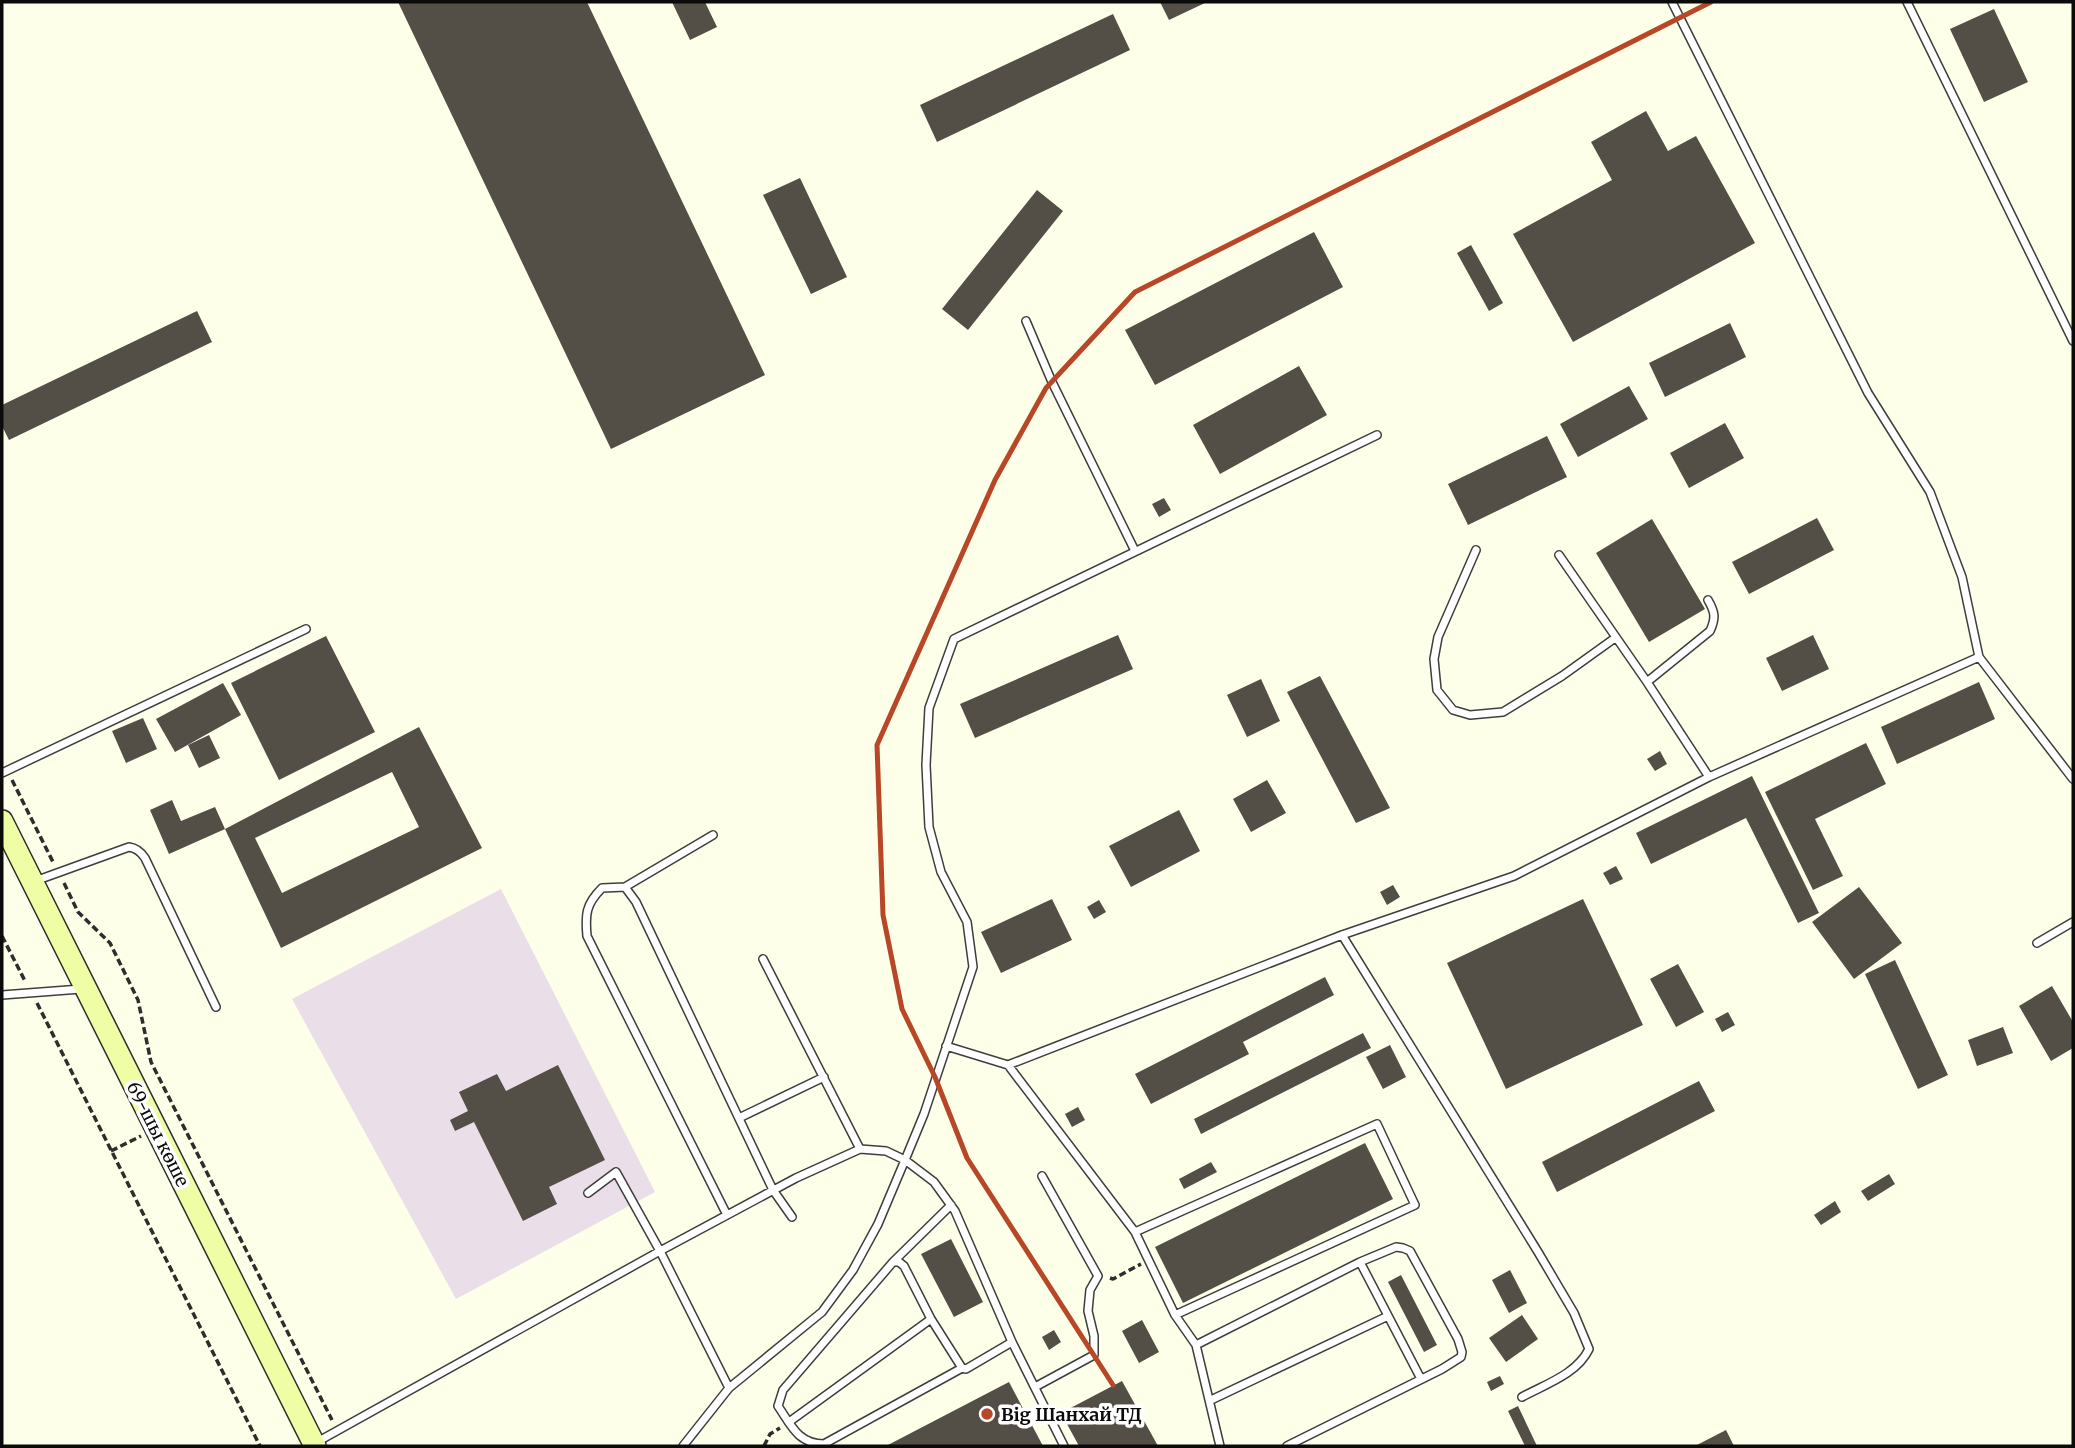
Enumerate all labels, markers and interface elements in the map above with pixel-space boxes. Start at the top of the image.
street label: 69-шы көше [122,1078,194,1190]
place label: Big Шанхай ТД [1001,1403,1142,1426]
marker: Big Шанхай ТД [979,1406,995,1422]

